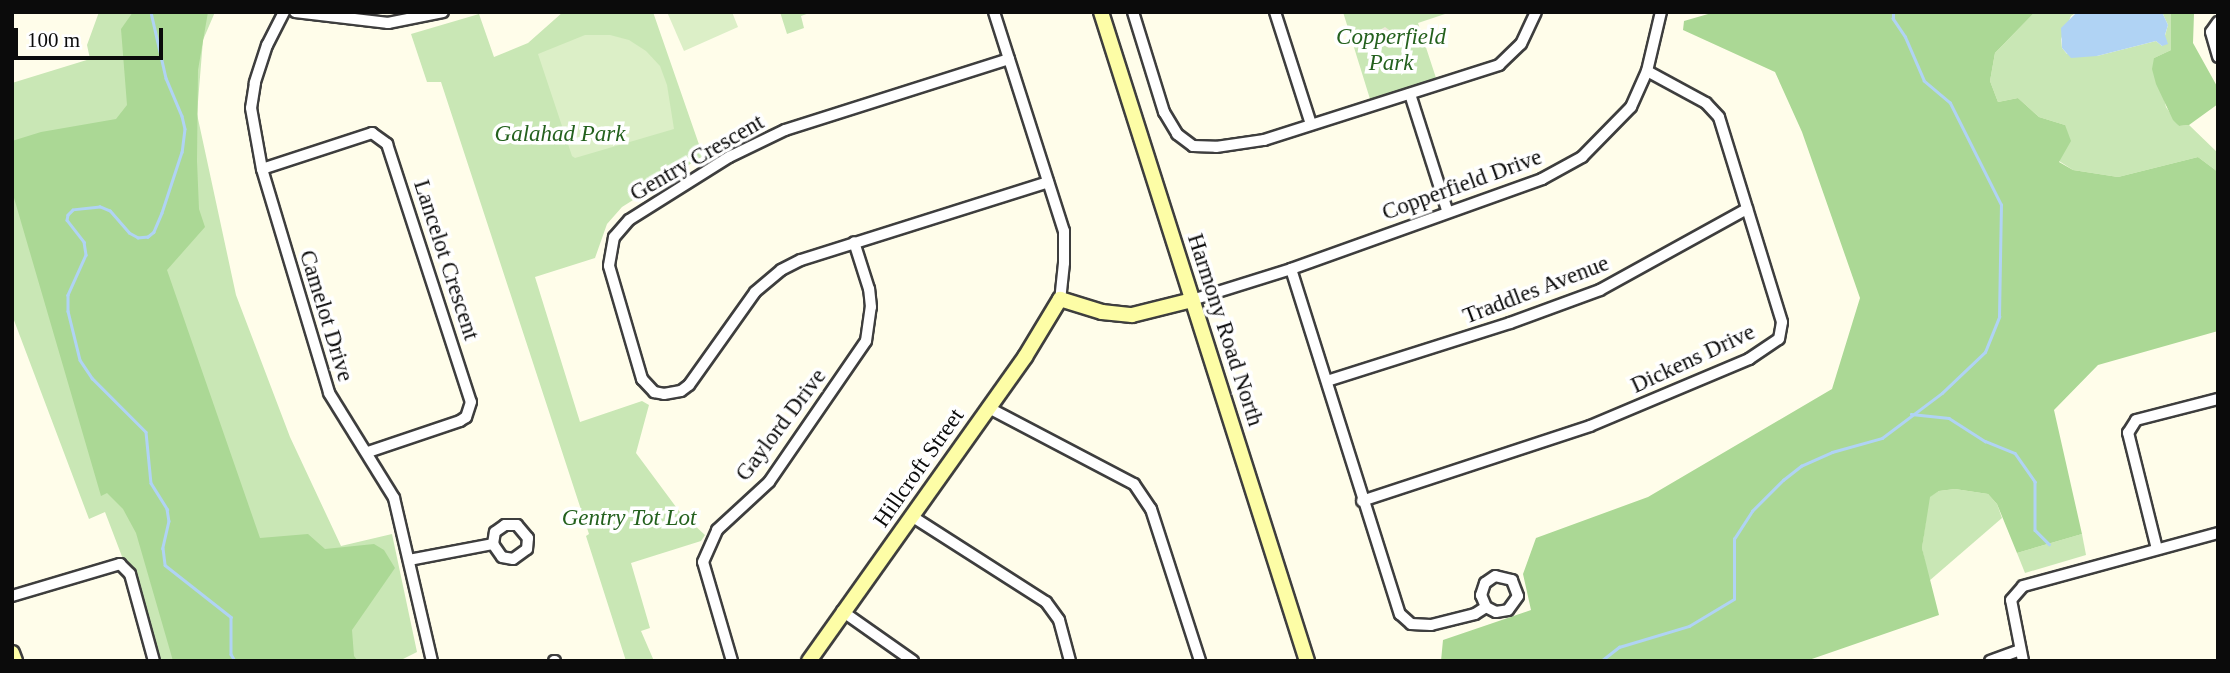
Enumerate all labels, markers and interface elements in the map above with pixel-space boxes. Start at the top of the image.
scale bar [18,14,166,58]
park label: Copperfield Park [1336,23,1446,77]
text: 100 m [27,28,80,52]
street label: Gentry Crescent [625,109,769,207]
park label: Galahad Park [495,120,625,148]
street label: Copperfield Drive [1378,143,1546,227]
street label: Lancelot Crescent [407,176,485,344]
street label: Harmony Road North [1181,230,1269,430]
street label: Camelot Drive [293,247,359,385]
street label: Traddles Avenue [1459,249,1613,331]
street label: Dickens Drive [1627,318,1759,400]
street label: Gaylord Drive [730,363,832,487]
street label: Hillcroft Street [868,403,970,533]
park label: Gentry Tot Lot [562,504,696,532]

